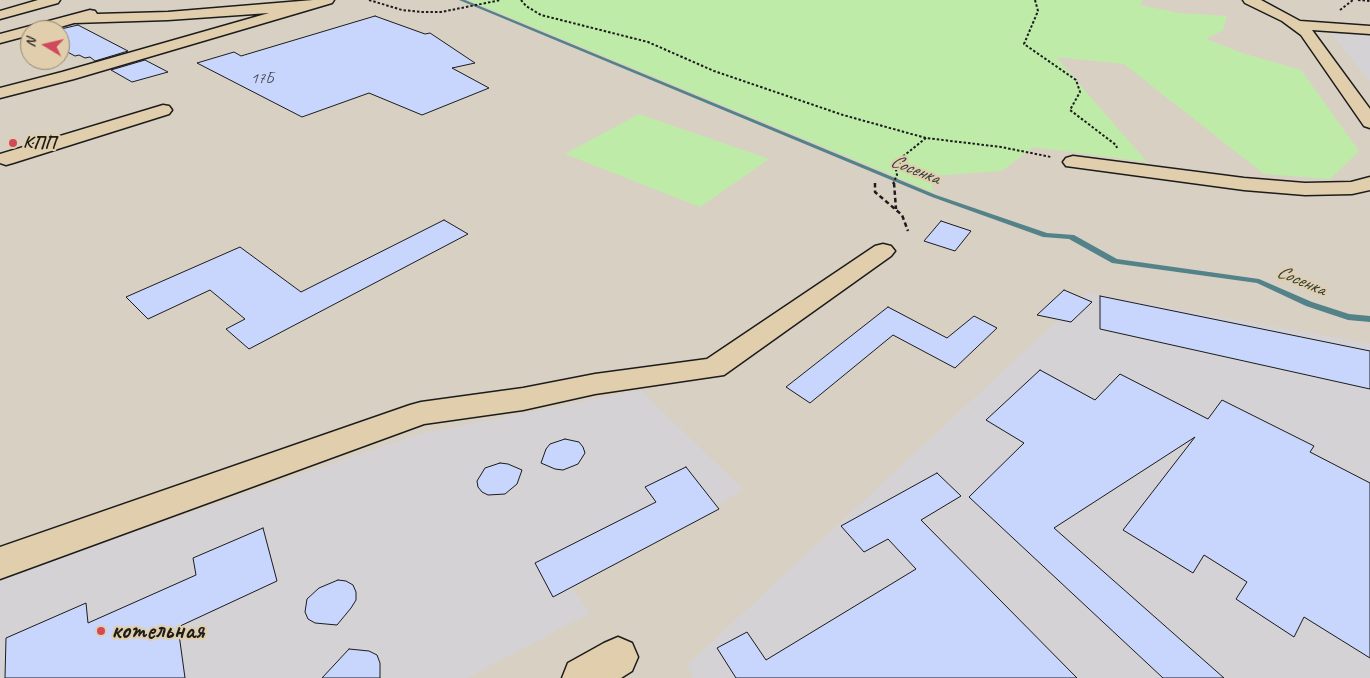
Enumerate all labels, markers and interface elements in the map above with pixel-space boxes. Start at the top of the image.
north arrow [20,20,70,70]
text: N [22,37,40,48]
house number: 17Б [251,69,273,89]
place label: КПП [23,132,56,154]
marker: КПП [7,137,19,149]
water label: Сосенка [887,150,943,190]
water label: Сосенка [1273,261,1329,301]
place label: котельная [111,616,204,646]
marker: котельная [95,625,107,637]

